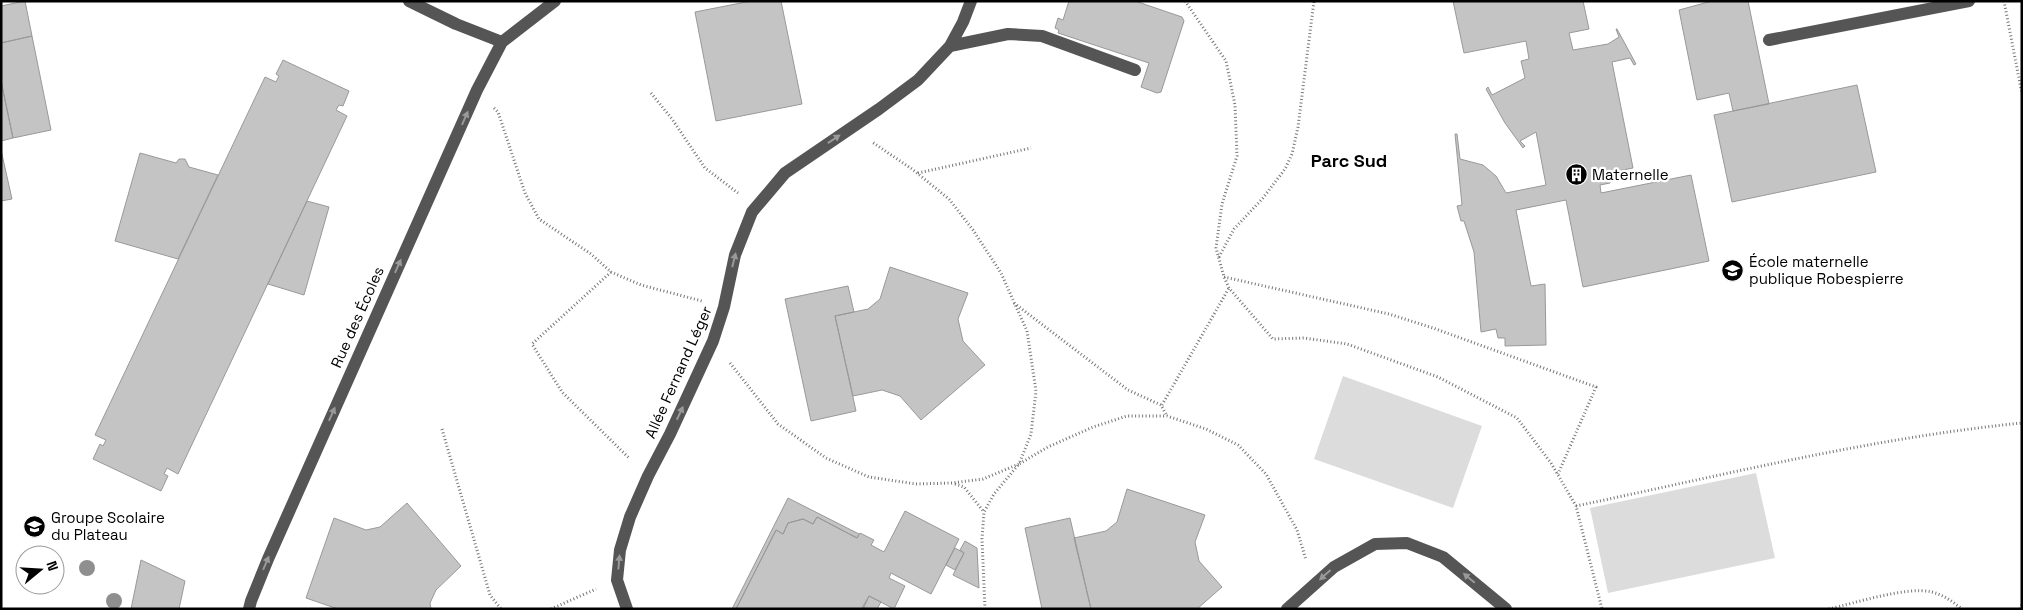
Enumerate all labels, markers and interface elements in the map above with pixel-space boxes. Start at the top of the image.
one-way arrow [461,111,469,125]
one-way arrow [828,134,841,144]
district label: Parc Sud [1311,149,1387,172]
building icon: Maternelle [1564,162,1588,186]
place label: Maternelle [1592,165,1669,184]
place label: École maternelle publique Robespierre [1749,252,1904,288]
one-way arrow [731,253,739,268]
school or university icon: École maternelle publique Robespierre [1721,258,1745,282]
one-way arrow [394,259,402,273]
street label: Rue des Écoles [326,263,388,371]
street label: Allée Fernand Léger [640,303,716,441]
one-way arrow [676,406,684,420]
one-way arrow [328,407,336,421]
place label: Groupe Scolaire du Plateau [51,508,165,544]
school or university icon: Groupe Scolaire du Plateau [23,514,47,538]
north arrow [15,545,65,595]
one-way arrow [615,554,623,570]
one-way arrow [263,556,271,570]
text: N [42,559,62,573]
one-way arrow [1320,569,1332,581]
one-way arrow [1462,572,1475,583]

